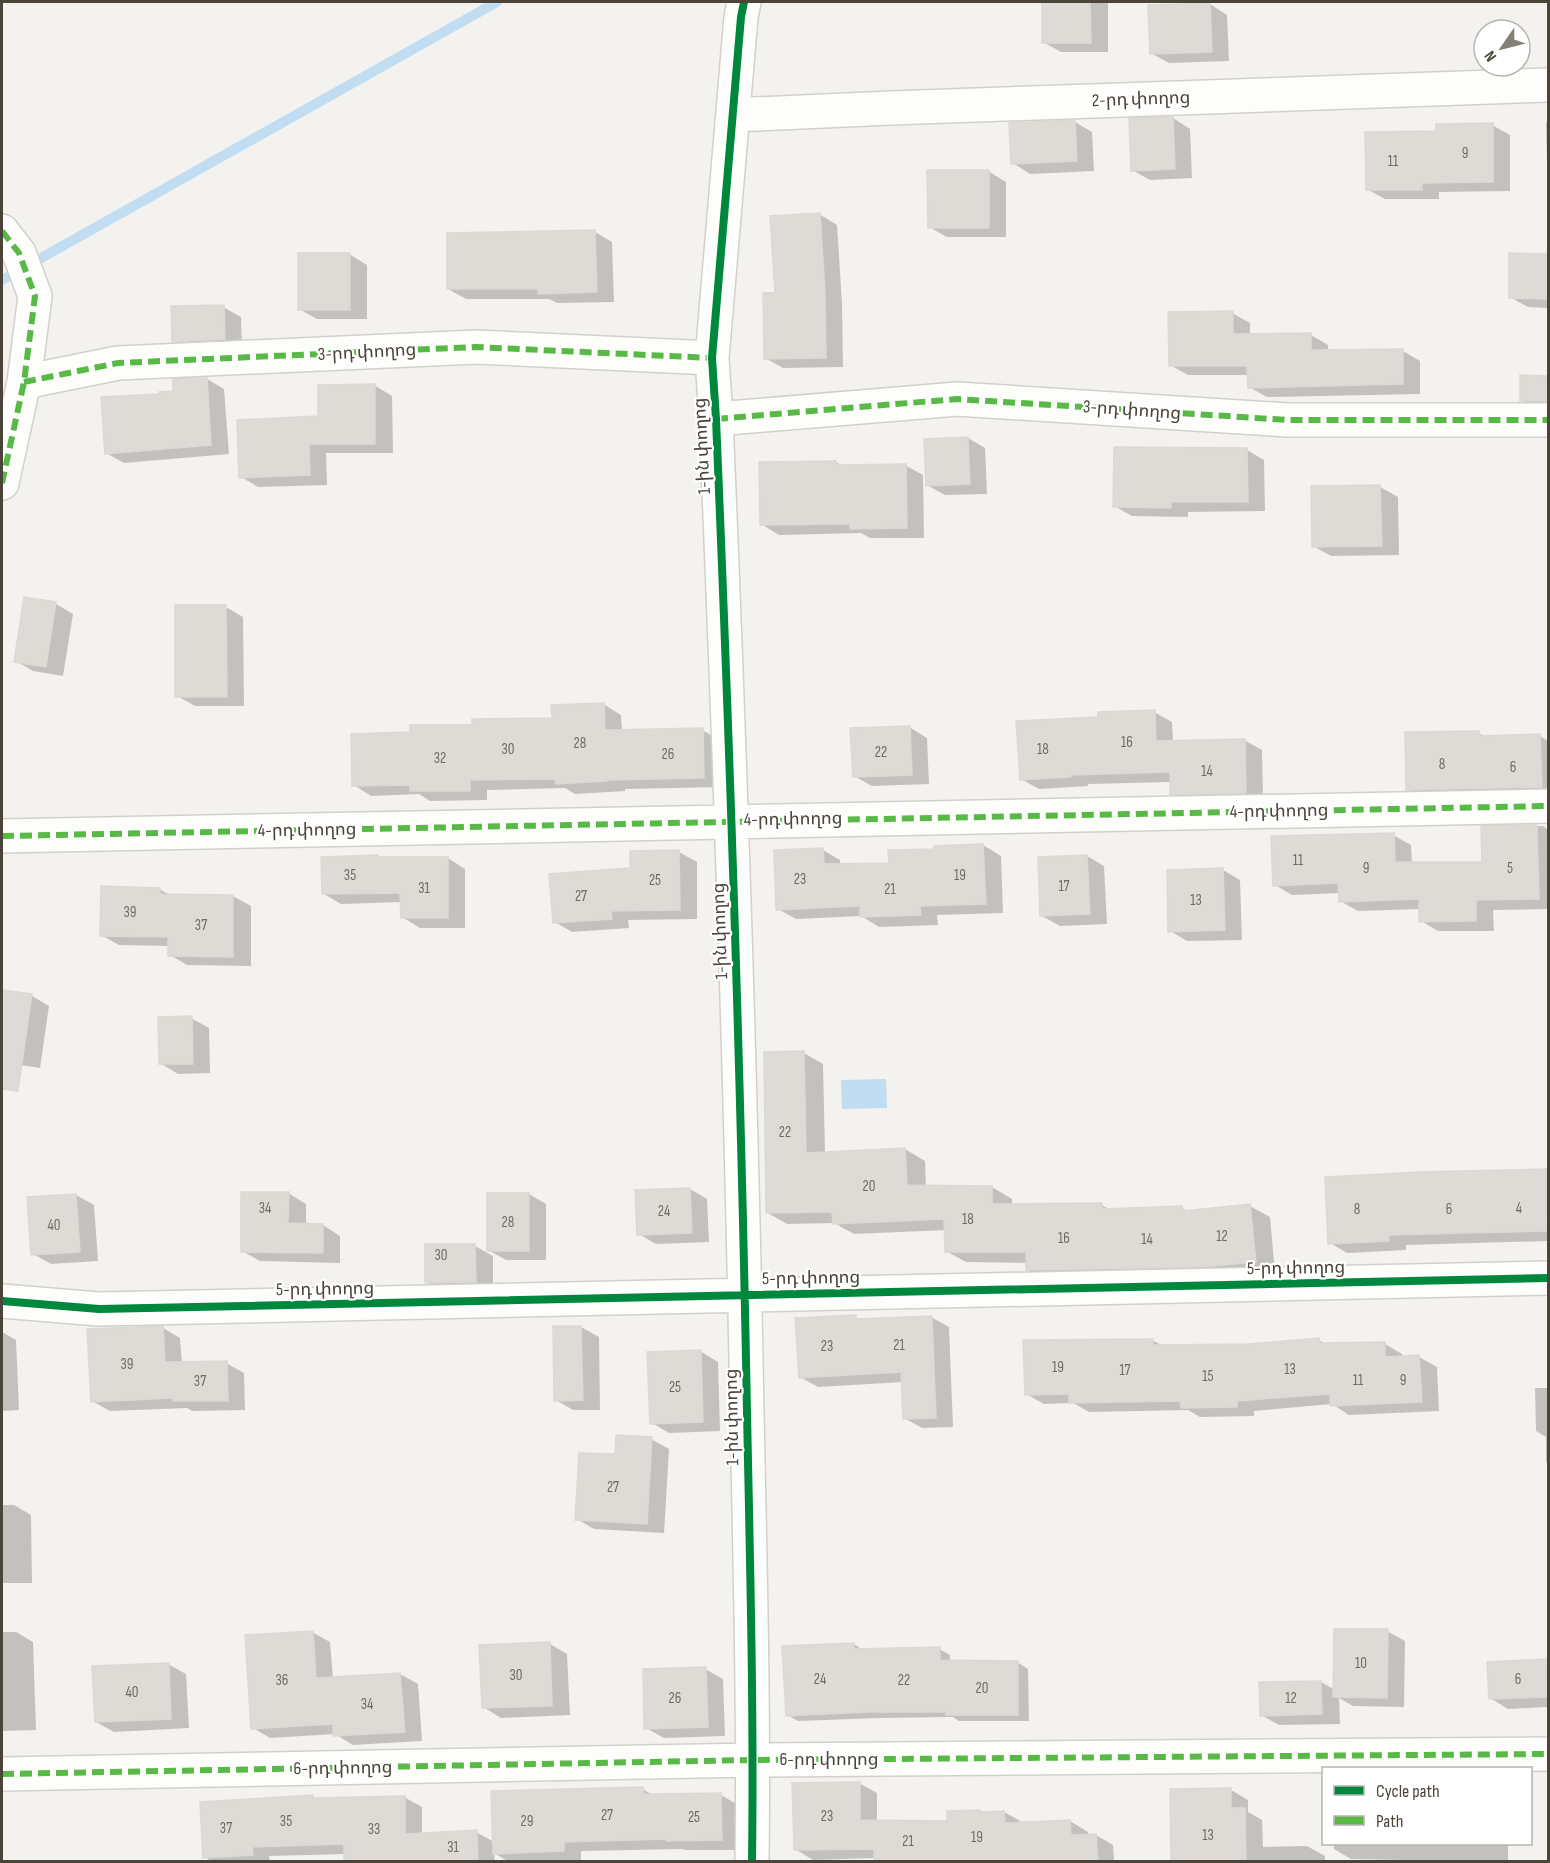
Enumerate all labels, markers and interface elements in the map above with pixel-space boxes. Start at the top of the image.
north arrow [1472,18,1532,78]
text: N [1481,47,1501,65]
street label: 2-րդ փողոց [1091,87,1191,111]
house number: 9 [1462,144,1468,163]
house number: 11 [1388,152,1399,171]
street label: 3-րդ փողոց [317,339,417,365]
street label: 3-րդ փողոց [1082,396,1182,424]
street label: 1-ին փողոց [689,397,715,495]
house number: 16 [1121,733,1133,752]
house number: 28 [574,734,586,753]
house number: 30 [502,740,514,759]
house number: 18 [1037,740,1049,759]
house number: 22 [875,743,887,762]
house number: 26 [662,745,674,764]
house number: 32 [434,749,446,768]
house number: 8 [1439,755,1445,774]
house number: 6 [1510,758,1516,777]
house number: 14 [1201,762,1213,781]
street label: 4-րդ փողոց [1229,800,1329,822]
street label: 4-րդ փողոց [743,808,843,830]
street label: 4-րդ փողոց [257,819,357,841]
house number: 11 [1293,851,1304,870]
house number: 9 [1363,859,1369,878]
house number: 5 [1507,859,1513,878]
house number: 35 [344,866,356,885]
house number: 19 [954,866,966,885]
house number: 23 [794,870,806,889]
house number: 25 [649,871,661,890]
house number: 17 [1058,877,1070,896]
house number: 31 [418,879,431,898]
house number: 21 [884,880,896,899]
street label: 1-ին փողոց [708,882,732,980]
house number: 27 [575,887,587,906]
house number: 13 [1190,891,1202,910]
house number: 39 [124,903,136,922]
house number: 37 [195,916,207,935]
house number: 22 [779,1123,791,1142]
house number: 20 [863,1177,875,1196]
house number: 34 [259,1199,271,1218]
house number: 4 [1516,1199,1522,1218]
house number: 8 [1354,1200,1360,1219]
house number: 6 [1446,1200,1452,1219]
house number: 24 [658,1202,670,1221]
house number: 18 [962,1210,974,1229]
house number: 28 [502,1213,514,1232]
house number: 40 [48,1216,60,1235]
house number: 12 [1216,1227,1228,1246]
house number: 16 [1058,1229,1070,1248]
house number: 14 [1141,1230,1153,1249]
house number: 30 [435,1246,447,1265]
street label: 5-րդ փողոց [1247,1257,1345,1279]
street label: 5-րդ փողոց [762,1267,860,1289]
street label: 5-րդ փողոց [276,1278,374,1300]
house number: 21 [893,1336,905,1355]
house number: 23 [821,1337,833,1356]
house number: 39 [121,1355,133,1374]
house number: 19 [1052,1358,1064,1377]
house number: 13 [1284,1360,1296,1379]
house number: 17 [1119,1361,1131,1380]
house number: 15 [1202,1367,1214,1386]
street label: 1-ին փողոց [721,1368,743,1466]
house number: 11 [1353,1371,1364,1390]
house number: 9 [1400,1371,1406,1390]
house number: 37 [194,1372,206,1391]
house number: 25 [669,1378,681,1397]
house number: 27 [607,1478,619,1497]
house number: 10 [1355,1654,1367,1673]
house number: 30 [510,1666,522,1685]
house number: 24 [814,1670,826,1689]
house number: 6 [1515,1670,1521,1689]
house number: 36 [276,1671,288,1690]
house number: 22 [898,1671,910,1690]
house number: 20 [976,1679,988,1698]
house number: 40 [126,1683,138,1702]
house number: 26 [669,1689,681,1708]
house number: 12 [1285,1689,1297,1708]
house number: 34 [361,1695,373,1714]
street label: 6-րդ փողոց [779,1749,879,1770]
street label: 6-րդ փողոց [293,1757,393,1779]
legend [1322,1767,1532,1845]
text: Cycle path [1376,1781,1440,1802]
house number: 27 [601,1806,613,1825]
house number: 23 [821,1807,833,1826]
house number: 25 [688,1808,700,1827]
text: Path [1376,1811,1404,1832]
house number: 35 [280,1812,292,1831]
house number: 29 [521,1812,533,1831]
house number: 37 [220,1819,232,1838]
house number: 33 [368,1820,380,1839]
house number: 13 [1202,1826,1214,1845]
house number: 19 [971,1828,983,1847]
house number: 21 [902,1832,914,1851]
house number: 31 [447,1838,460,1857]

